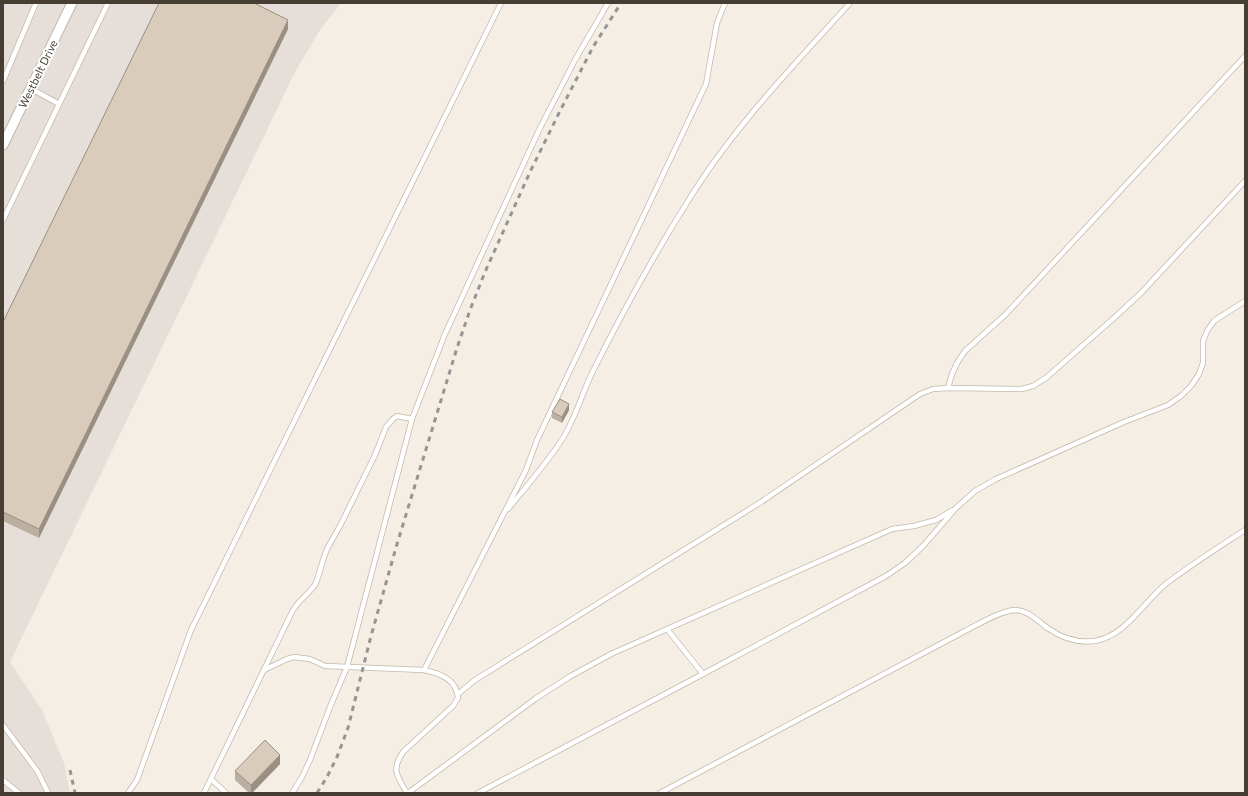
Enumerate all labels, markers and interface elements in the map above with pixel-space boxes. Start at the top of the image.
street label: Westbelt Drive [15,37,60,110]

